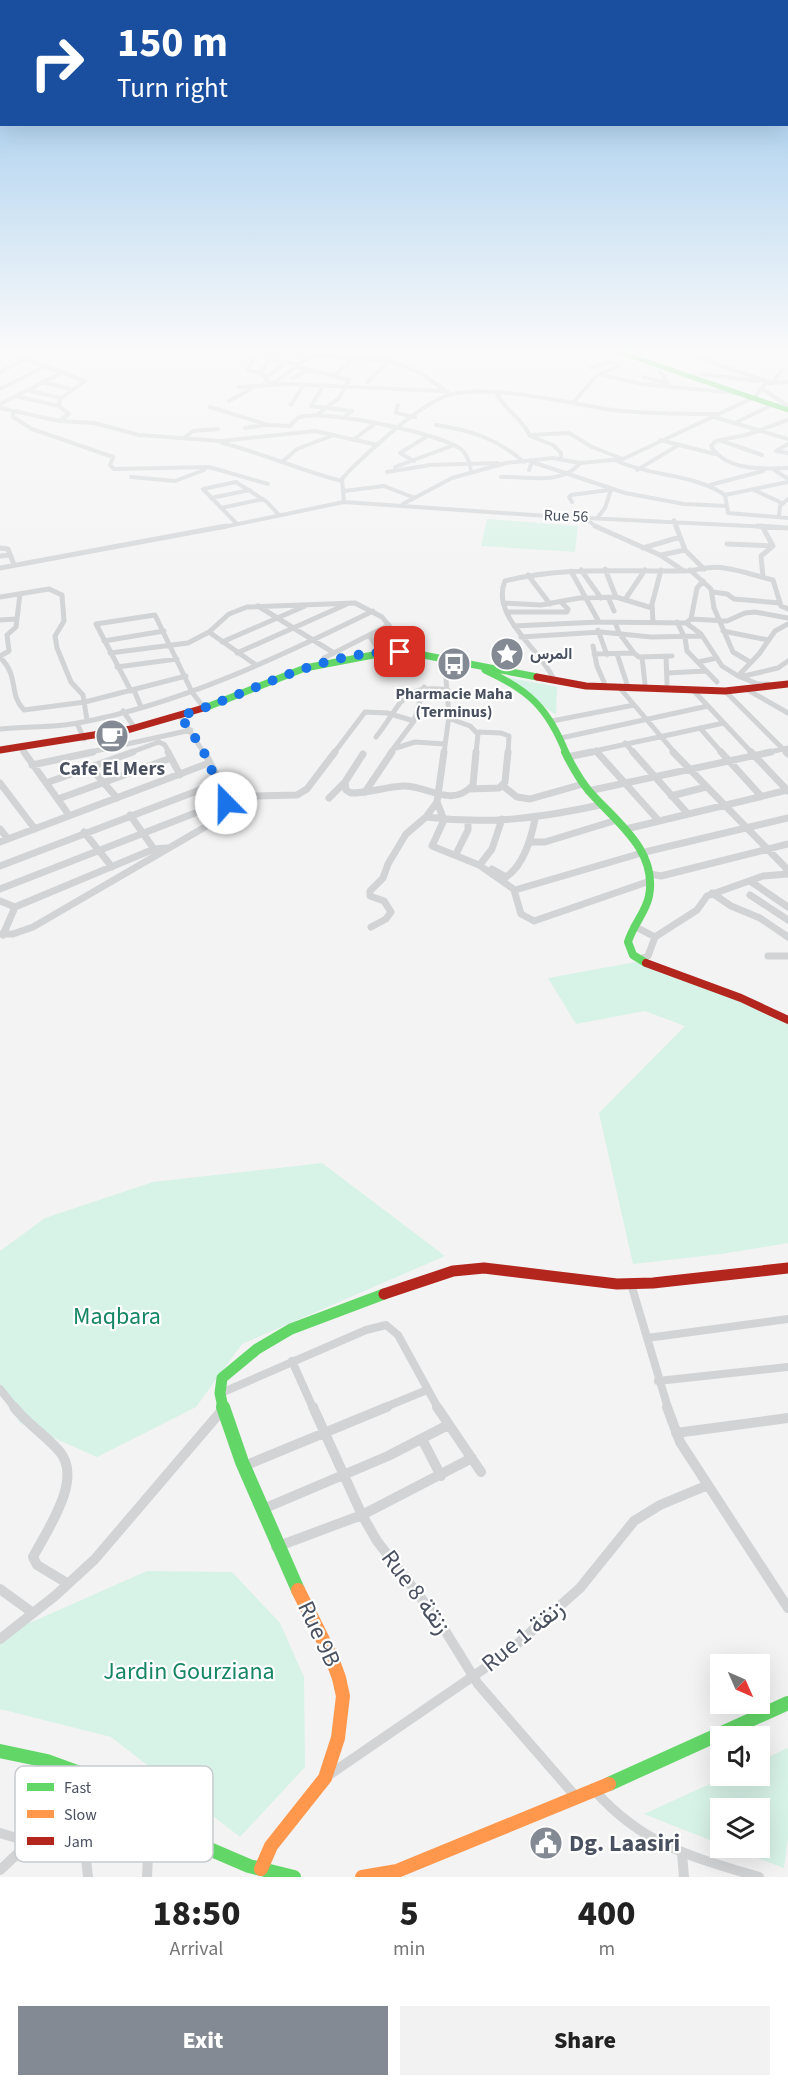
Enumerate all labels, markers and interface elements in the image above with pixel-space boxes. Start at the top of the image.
text: 150 m [117,13,228,73]
icon: right [18,24,96,102]
text: Turn right [117,69,228,108]
street label: Rue 56 [543,504,589,528]
pin [374,626,425,677]
icon: arrive [383,635,416,668]
place icon: المرس [489,636,525,672]
place label: المرس [530,643,572,665]
bus stop icon: Pharmacie Maha (Terminus) [436,646,472,682]
place label: Pharmacie Maha (Terminus) [395,683,513,723]
cafe icon: Cafe El Mers [94,718,130,754]
place label: Cafe El Mers [59,755,165,783]
position arrow [194,771,258,835]
park label: Maqbara [73,1299,161,1334]
street label: Rue 8 زنقة [373,1542,459,1642]
street label: Rue 1 زنقة [474,1592,572,1680]
street label: Rue 9B [288,1595,350,1673]
park label: Jardin Gourziana [103,1654,275,1689]
north arrow [710,1654,770,1714]
map controls [710,1654,770,1858]
button: sound [710,1726,770,1786]
legend [15,1766,213,1862]
text: Fast [64,1777,92,1799]
button: layers [710,1798,770,1858]
text: Slow [64,1804,97,1826]
public building icon: Dg. Laasiri [528,1825,564,1861]
place label: Dg. Laasiri [569,1826,680,1861]
text: Jam [64,1831,93,1853]
text: 18:50 [152,1888,241,1939]
text: 5 [400,1888,419,1939]
text: 400 [578,1888,636,1939]
text: Arrival [170,1935,223,1963]
text: min [393,1935,425,1963]
text: m [598,1935,615,1963]
button: Exit [18,2006,388,2075]
button: Share [400,2006,770,2075]

